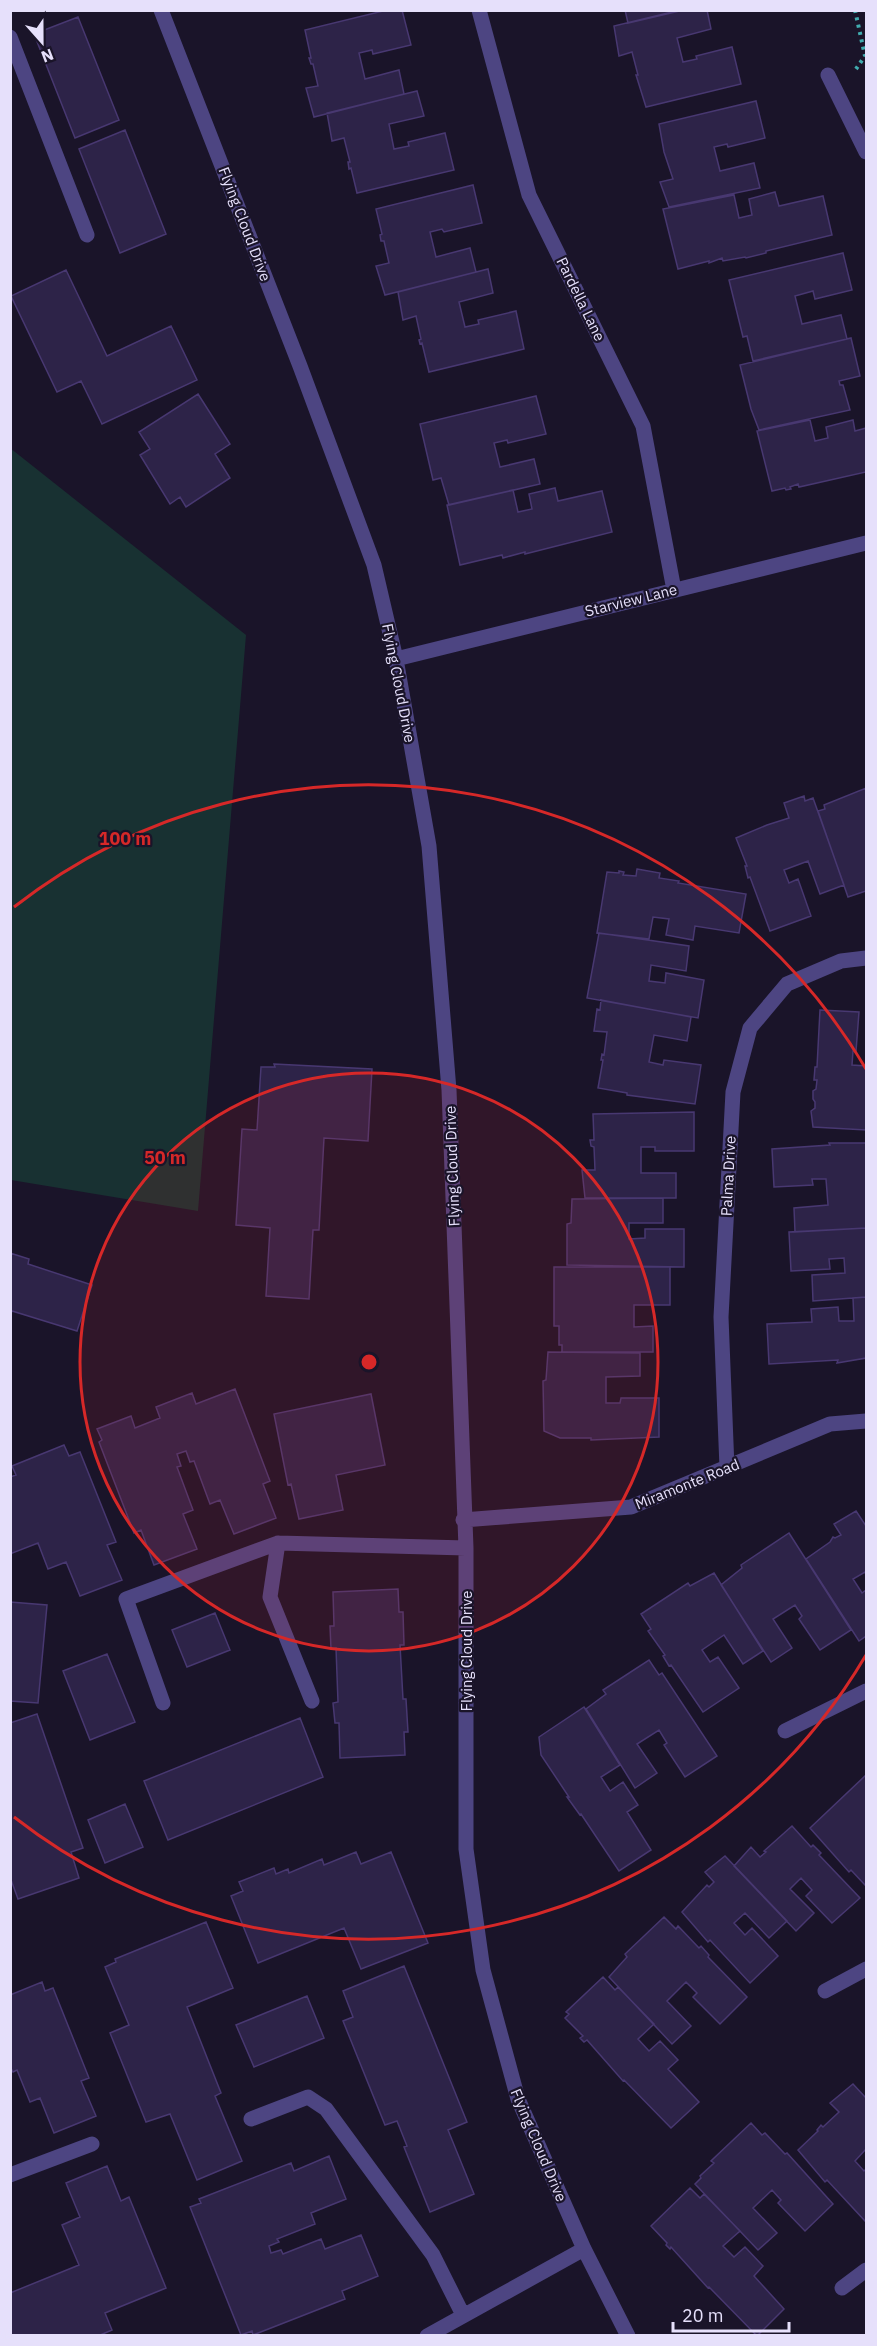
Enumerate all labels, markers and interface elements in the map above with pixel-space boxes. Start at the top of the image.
north arrow [12,12,72,72]
text: N [38,45,56,67]
street label: Flying Cloud Drive [214,164,276,284]
street label: Pardella Lane [552,254,610,344]
street label: Starview Lane [583,579,679,621]
street label: Flying Cloud Drive [378,622,420,744]
text: 100 m [99,827,151,850]
street label: Flying Cloud Drive [440,1105,464,1227]
street label: Palma Drive [716,1135,740,1217]
text: 50 m [144,1146,186,1169]
centre of rings [359,1352,379,1372]
street label: Miramonte Road [632,1454,742,1514]
street label: Flying Cloud Drive [457,1591,476,1711]
street label: Flying Cloud Drive [507,2086,571,2204]
scale bar [673,2295,788,2333]
text: 20 m [682,2304,724,2327]

